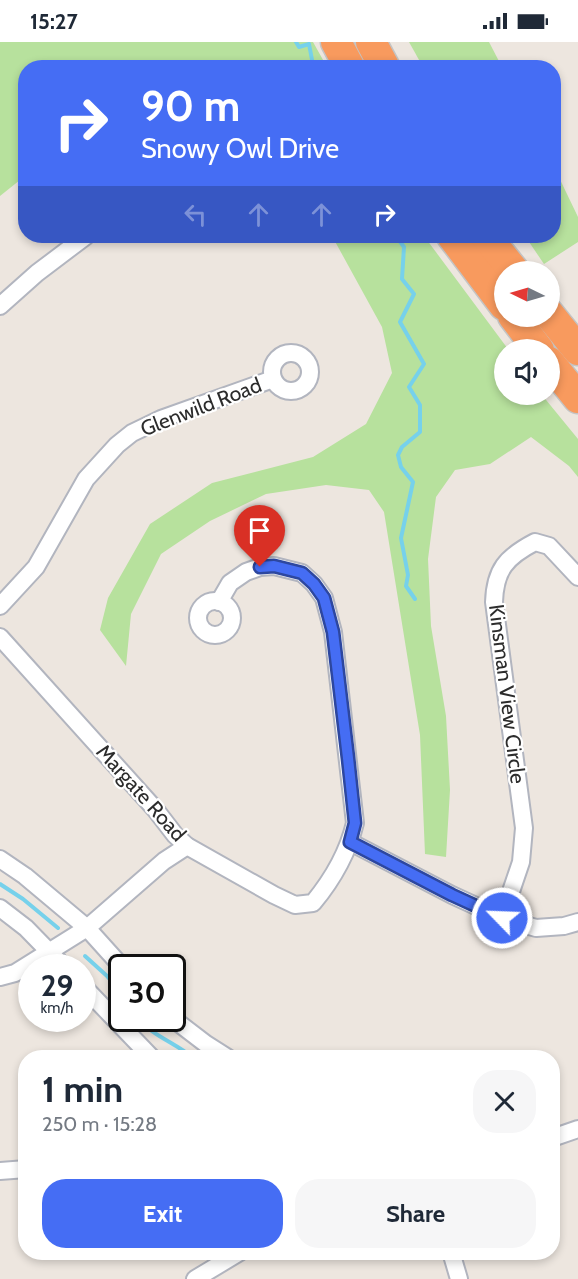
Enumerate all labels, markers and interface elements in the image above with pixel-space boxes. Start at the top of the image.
text: 15:27 [30,8,78,35]
text: 90 m [141,80,240,132]
icon: right [42,84,120,162]
text: Snowy Owl Drive [141,132,339,165]
icon: left [179,198,212,231]
icon: ahead [242,198,275,231]
icon: ahead [305,198,338,231]
icon: right [368,198,401,231]
north arrow [494,261,560,327]
map controls [494,261,560,405]
button: sound [494,339,560,405]
street label: Glenwild Road [137,372,265,441]
pin [234,505,285,567]
icon: arrive [243,514,276,547]
street label: Kinsman View Circle [484,603,531,785]
street label: Margate Road [91,739,191,846]
position arrow [470,886,534,950]
speed limit sign: 30 [108,954,186,1032]
text: 29 [41,967,73,1004]
text: km/h [41,999,73,1017]
text: 1 min [42,1067,123,1111]
button: close [473,1070,536,1133]
text: 250 m · 15:28 [42,1112,157,1136]
button: Exit [42,1179,283,1248]
button: Share [295,1179,536,1248]

